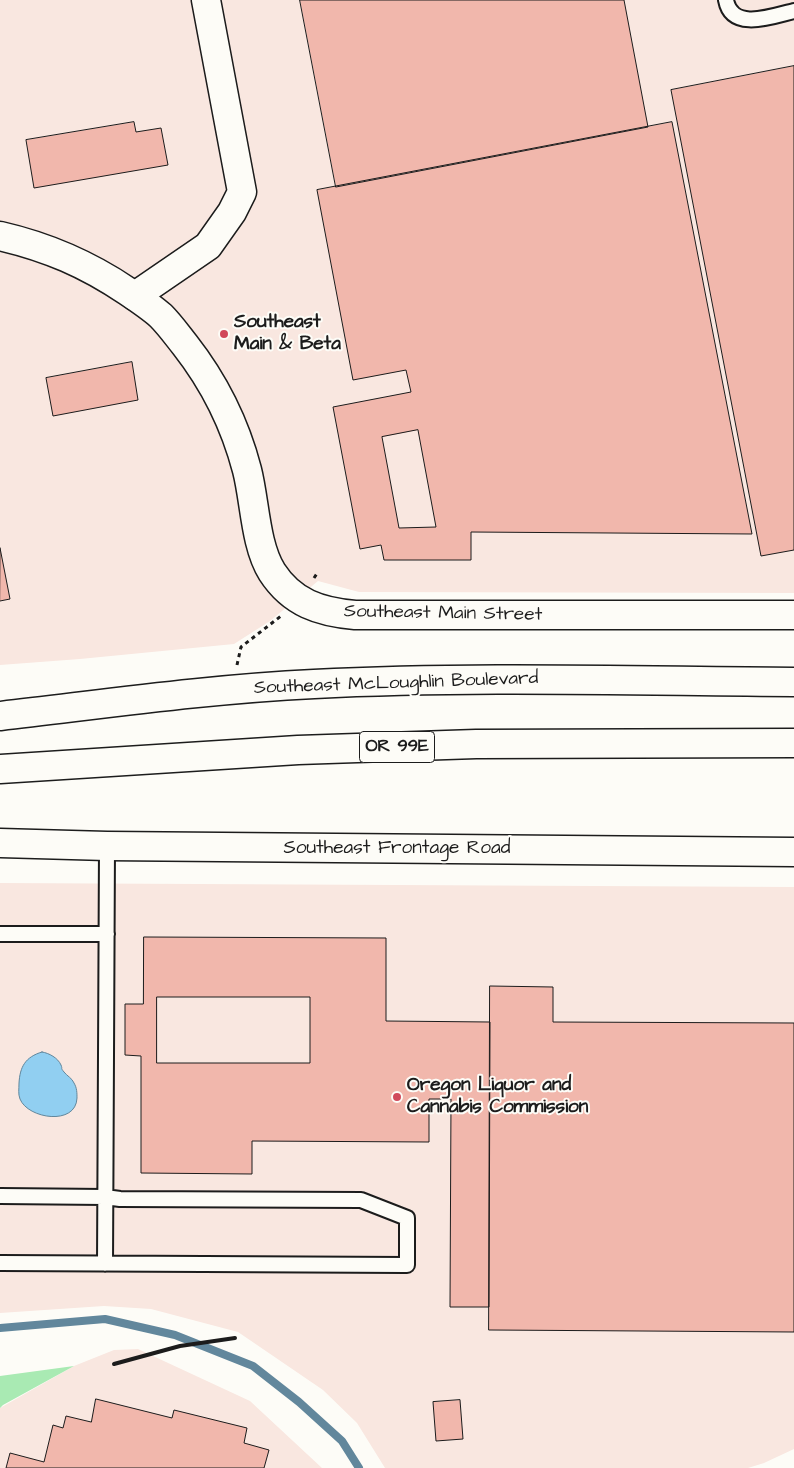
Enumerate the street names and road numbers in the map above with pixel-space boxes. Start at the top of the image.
street label: Southeast Main Street [344,601,542,627]
street label: Southeast McLoughlin Boulevard [253,668,539,700]
road number: OR 99E [360,732,434,762]
street label: Southeast Frontage Road [284,838,510,860]

